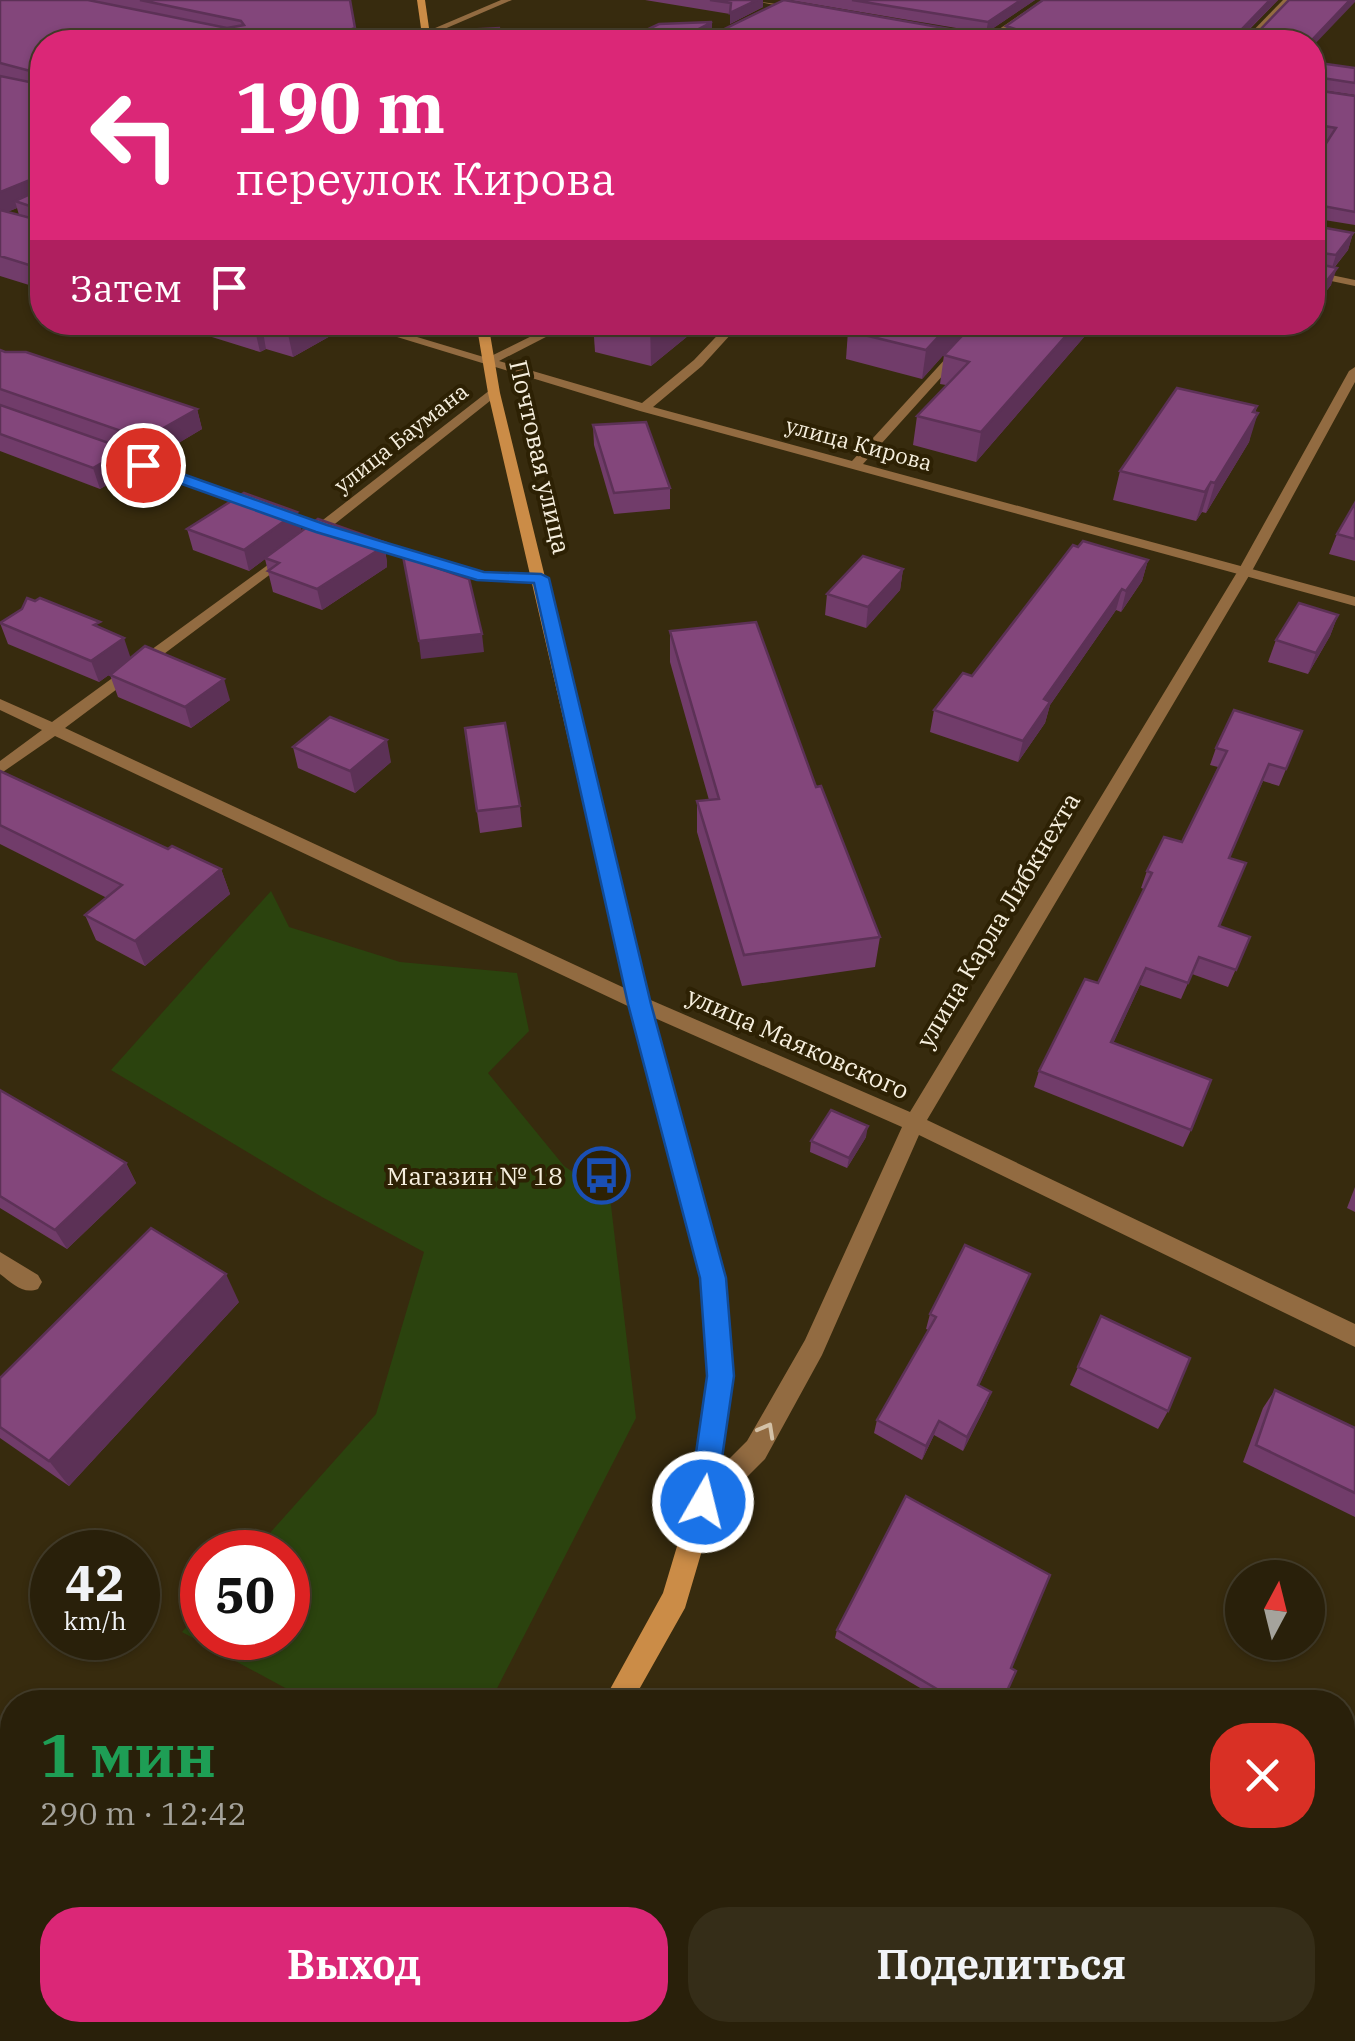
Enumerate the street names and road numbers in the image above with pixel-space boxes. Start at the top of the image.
street label: Почтовая улица [502,357,579,557]
street label: улица Баумана [328,376,474,499]
street label: улица Кирова [783,410,936,477]
street label: улица Карла Либкнехта [908,786,1087,1054]
street label: улица Маяковского [682,979,914,1106]

